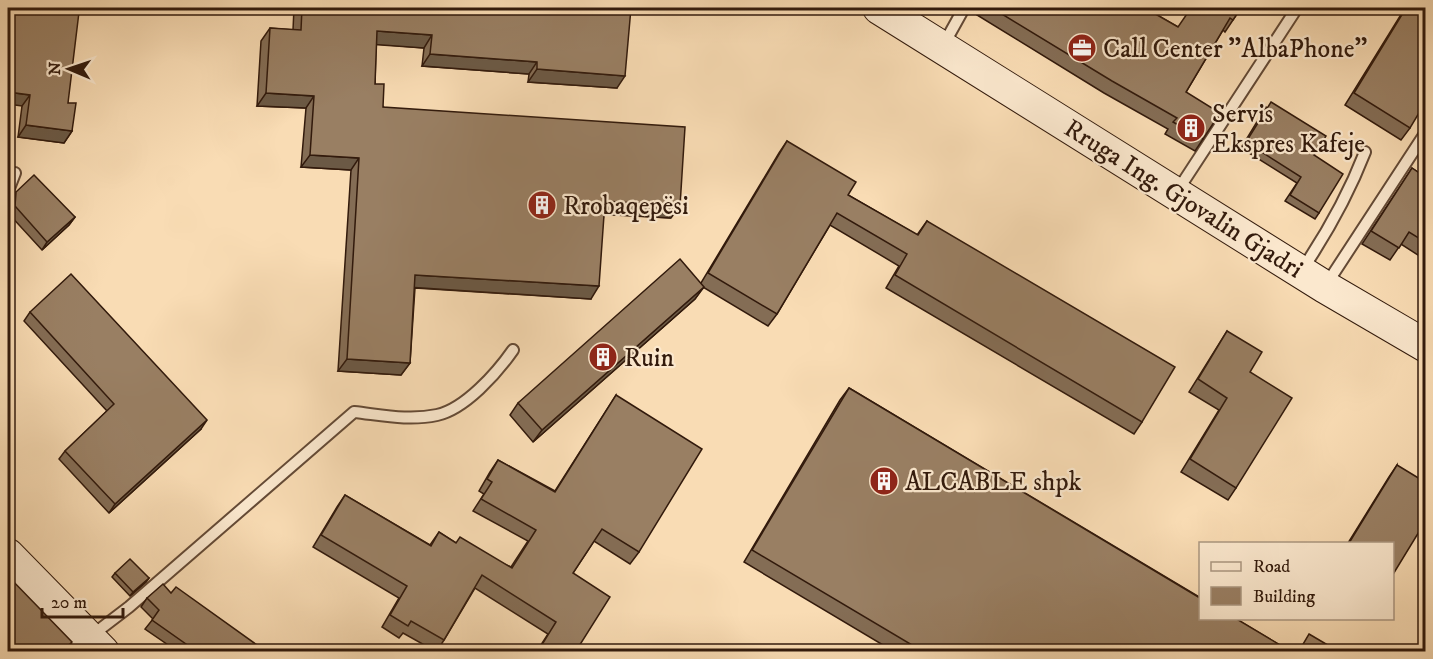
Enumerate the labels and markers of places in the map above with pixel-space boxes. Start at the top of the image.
office icon: Call Center "AlbaPhone" [1066,32,1098,64]
place label: Call Center "AlbaPhone" [1103,33,1367,66]
place label: Servis Ekspres Kafeje [1212,98,1365,161]
building icon: Servis Ekspres Kafeje [1175,112,1207,144]
building icon: Rrobaqepësi [526,189,558,221]
place label: Rrobaqepësi [563,190,689,223]
building icon: Ruin [587,341,619,373]
place label: Ruin [624,342,675,375]
building icon: ALCABLE shpk [868,465,900,497]
place label: ALCABLE shpk [905,466,1081,499]

